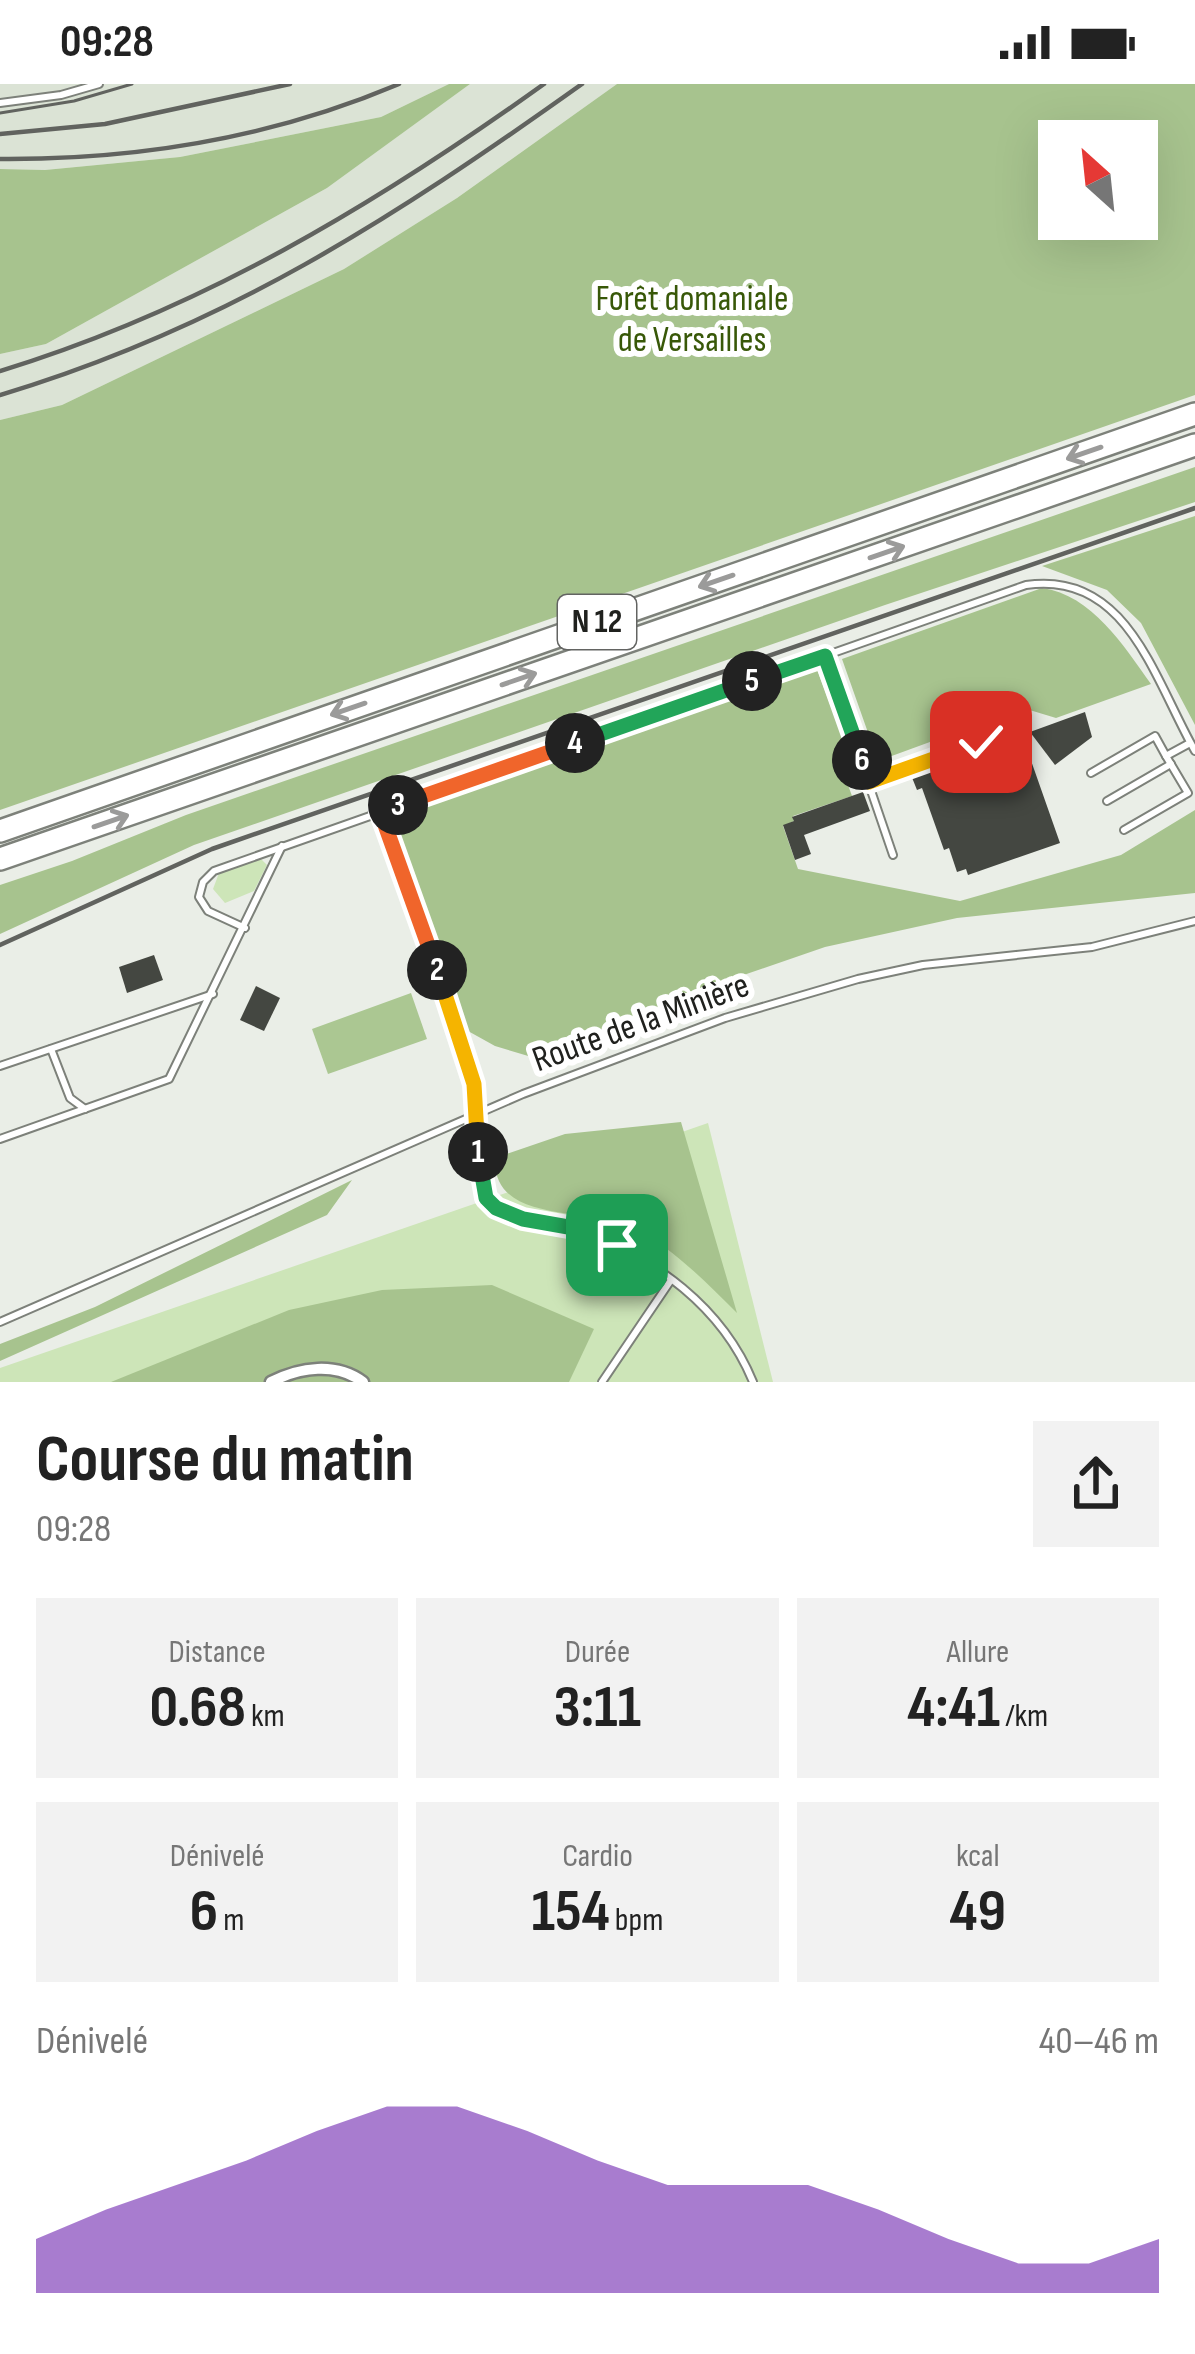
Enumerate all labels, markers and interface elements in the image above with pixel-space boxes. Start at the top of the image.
text: 09:28 [60,15,154,70]
north arrow [1038,120,1158,240]
map controls [1038,120,1158,240]
park label: Forêt domaniale de Versailles [596,278,788,362]
one-way arrow [1066,443,1104,465]
one-way arrow [867,539,905,561]
one-way arrow [698,572,735,593]
road number: N 12 [558,595,636,649]
pin: 5 [722,651,782,711]
text: 5 [745,661,759,701]
one-way arrow [499,667,537,689]
pin [930,691,1032,793]
one-way arrow [330,700,368,722]
icon: check [948,709,1014,775]
pin: 4 [545,713,605,773]
text: 4 [567,723,583,763]
pin: 6 [832,730,892,790]
text: 6 [854,740,870,780]
pin: 3 [368,775,428,835]
text: 3 [391,785,405,825]
one-way arrow [91,809,128,830]
pin: 2 [407,940,467,1000]
text: 2 [430,950,444,990]
street label: Route de la Minière [527,964,755,1082]
pin: 1 [448,1122,508,1182]
text: 1 [472,1132,484,1172]
pin [566,1194,668,1296]
icon: arrive [584,1212,650,1278]
text: Course du matin [36,1421,414,1500]
button: share [1033,1421,1159,1547]
text: 09:28 [36,1506,111,1553]
text: Distance [169,1632,266,1672]
text: Durée [565,1632,630,1672]
text: Allure [946,1632,1009,1672]
text: 0.68 [150,1672,246,1744]
text: 3:11 [554,1672,641,1744]
text: 4:41 [907,1672,1000,1744]
text: km [246,1696,285,1736]
text: /km [1000,1696,1048,1736]
text: Dénivelé [170,1836,265,1876]
text: Cardio [562,1836,633,1876]
text: kcal [956,1836,1000,1876]
text: 6 [190,1876,218,1948]
text: 154 [532,1876,610,1948]
text: 49 [950,1876,1006,1948]
text: m [218,1900,245,1940]
text: bpm [610,1900,663,1940]
text: Dénivelé [36,2018,148,2065]
text: 40–46 m [1039,2018,1159,2065]

